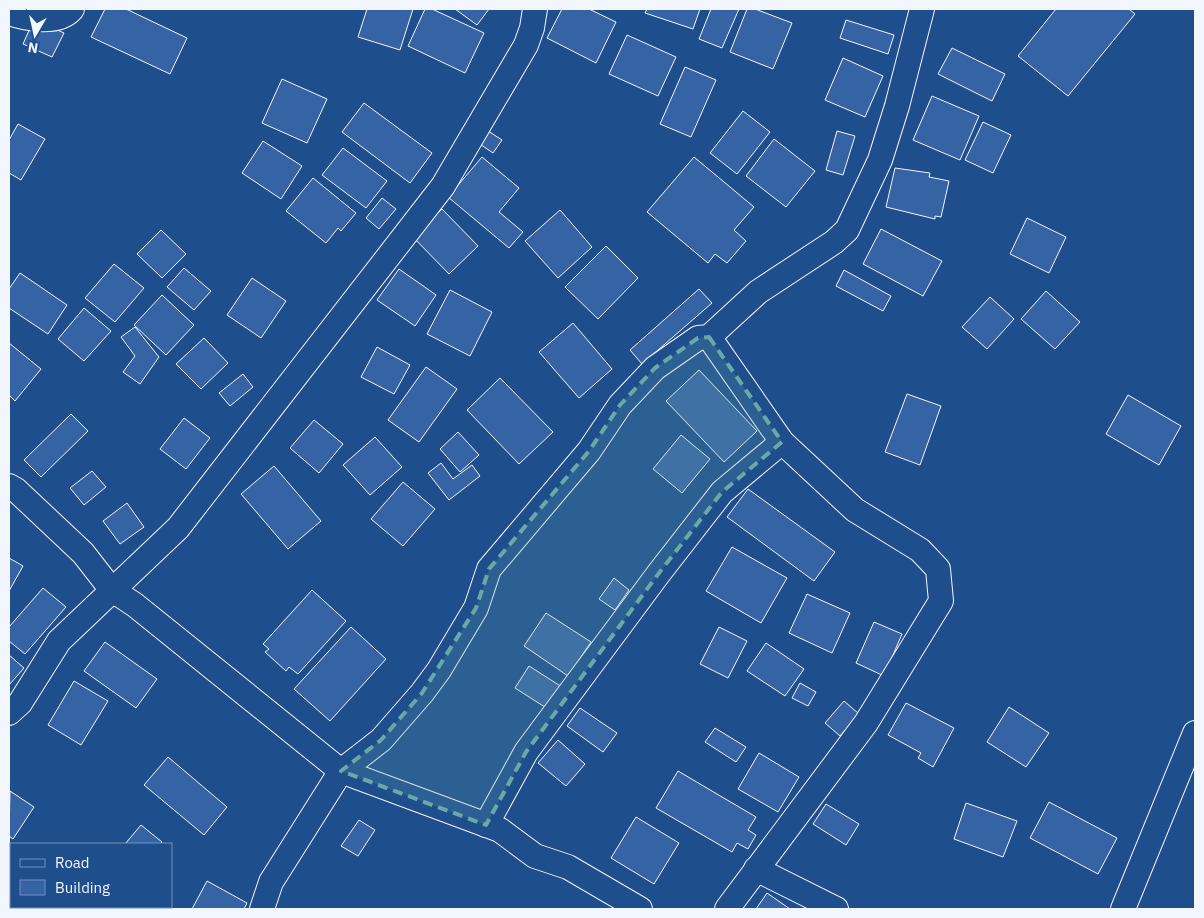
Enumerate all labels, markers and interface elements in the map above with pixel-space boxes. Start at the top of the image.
north arrow [10,10,60,60]
text: N [27,38,39,58]
legend [10,843,172,908]
text: Road [55,853,90,872]
text: Building [55,878,110,897]

